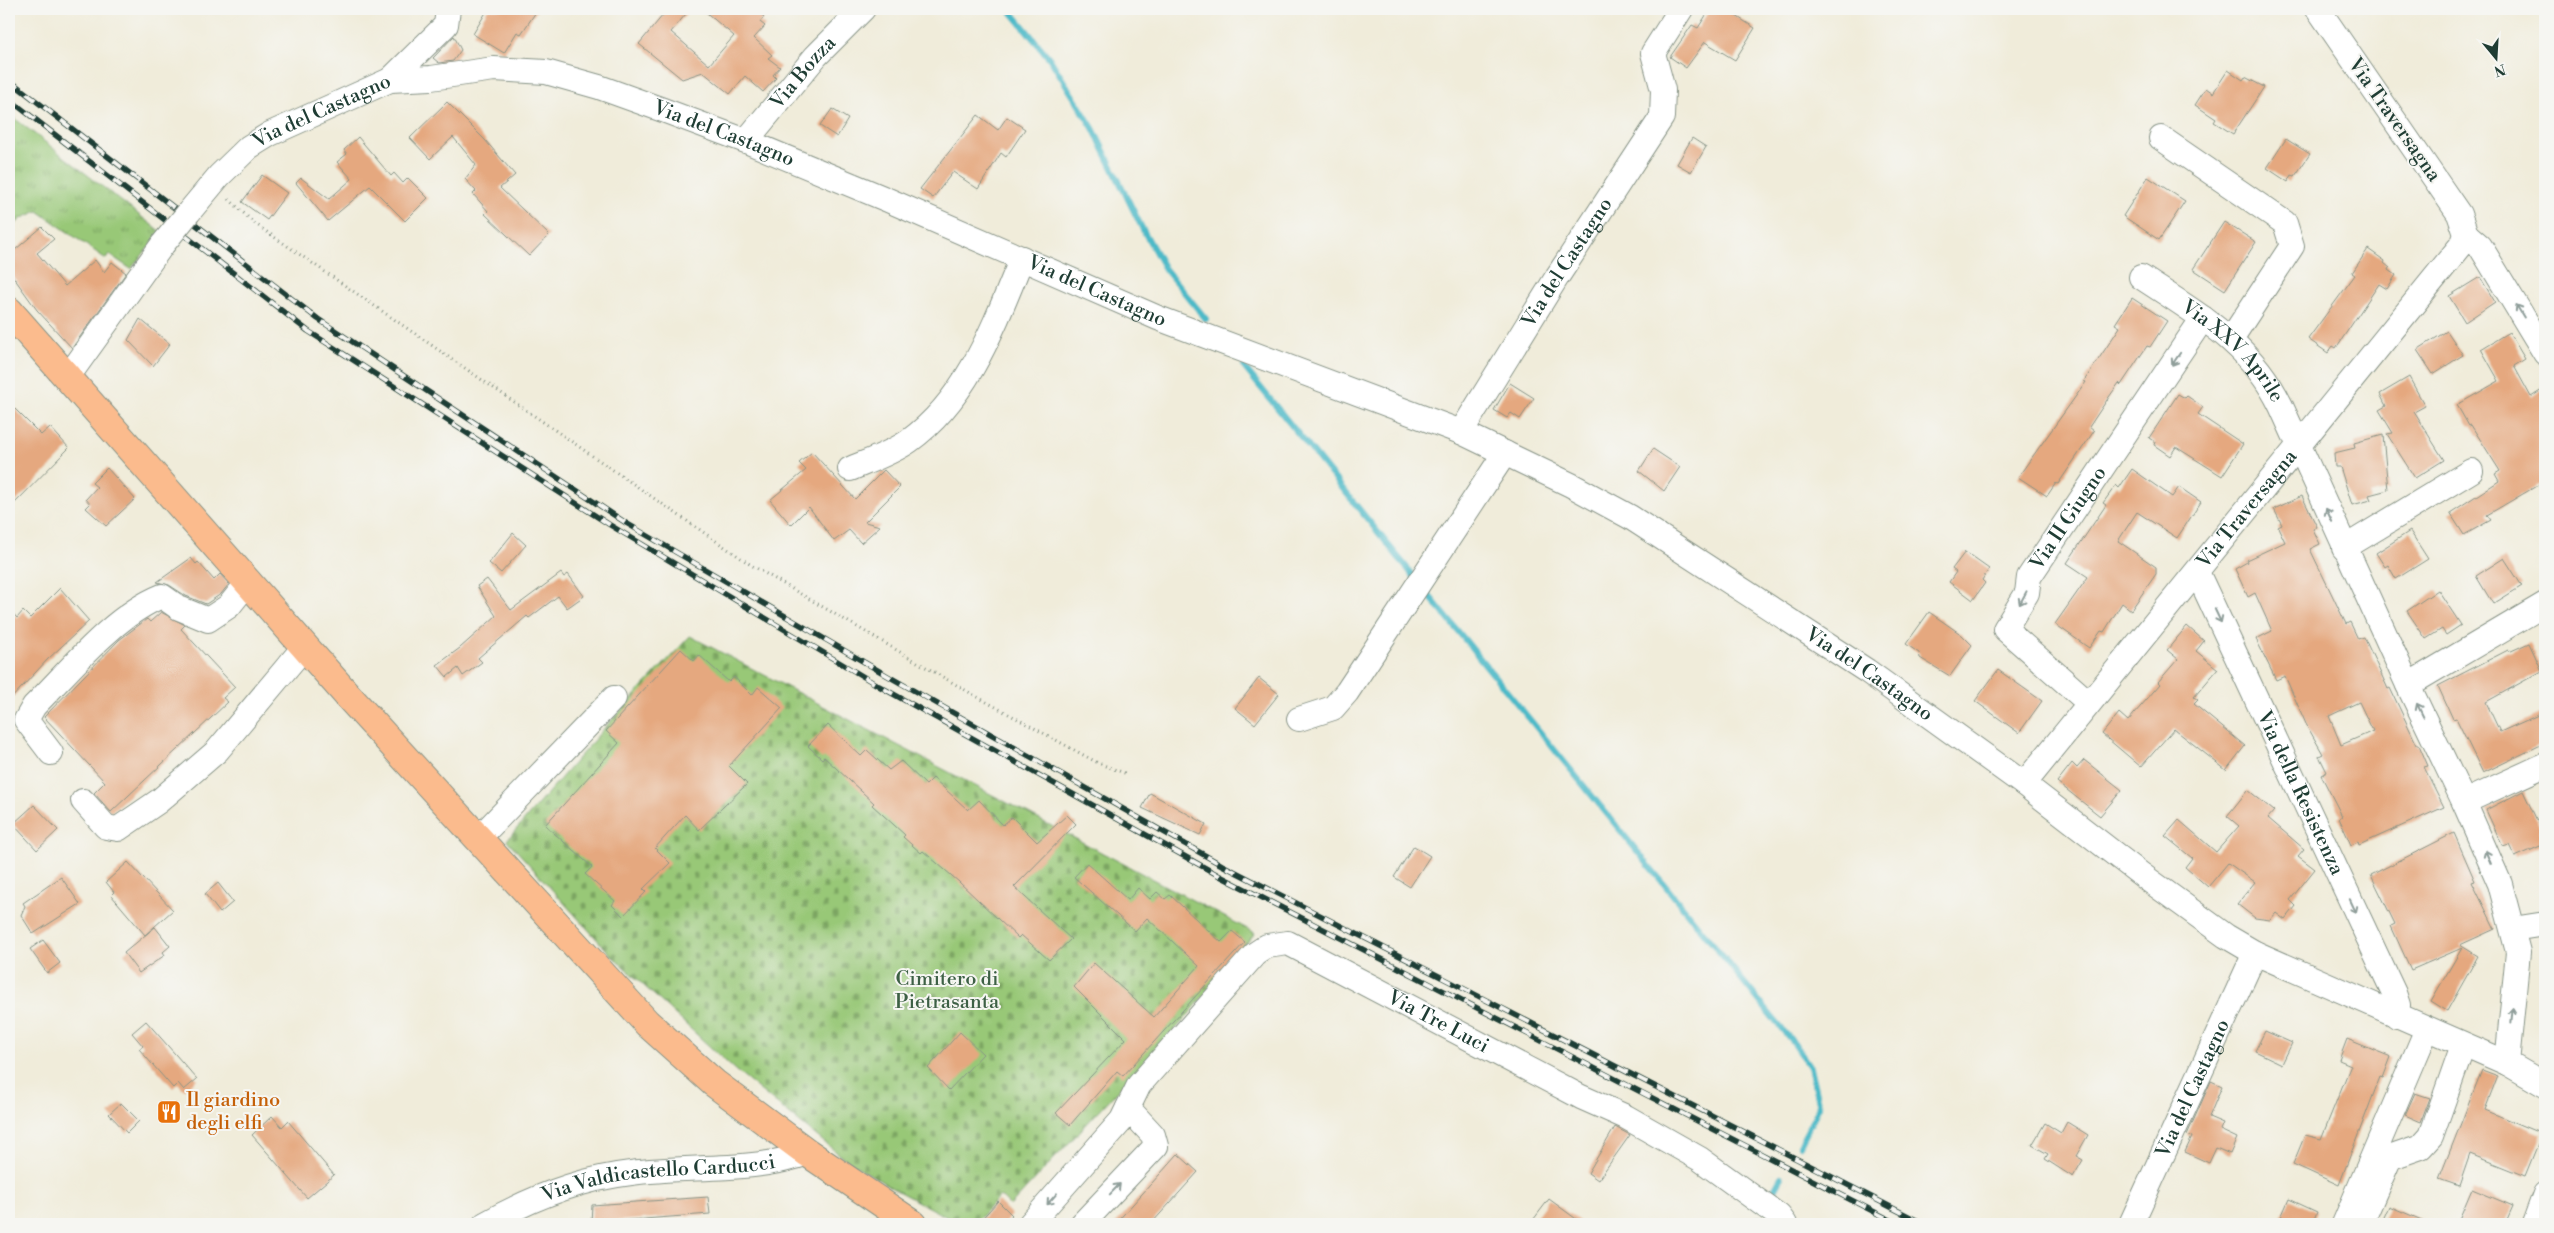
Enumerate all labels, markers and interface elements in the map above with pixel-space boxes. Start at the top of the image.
street label: Via Bozza [764,30,842,115]
north arrow [2472,32,2522,82]
street label: Via Traversagna [2341,52,2446,187]
text: N [2492,59,2508,80]
street label: Via del Castagno [247,69,395,155]
street label: Via del Castagno [649,95,798,172]
street label: Via del Castagno [1516,193,1618,333]
street label: Via del Castagno [1022,249,1170,332]
street label: Via XXV Aprile [2176,294,2289,407]
one-way arrow [2515,305,2525,319]
one-way arrow [2171,351,2181,365]
street label: Via Traversagna [2191,444,2303,574]
street label: Via II Giugno [2024,462,2112,576]
one-way arrow [2324,508,2334,523]
one-way arrow [2018,590,2027,605]
one-way arrow [2213,609,2223,624]
street label: Via del Castagno [1800,621,1938,727]
one-way arrow [2415,703,2424,718]
street label: Via della Resistenza [2251,706,2350,880]
one-way arrow [2483,850,2492,865]
one-way arrow [2349,898,2359,913]
park label: Cimitero di Pietrasanta [895,967,1000,1015]
street label: Via Tre Luci [1382,984,1494,1059]
one-way arrow [2508,1007,2517,1023]
street label: Via del Castagno [2150,1015,2235,1163]
place label: Il giardino degli elfi [186,1088,280,1136]
restaurant icon: Il giardino degli elfi [156,1099,182,1125]
street label: Via Valdicastello Carducci [537,1149,777,1208]
one-way arrow [1109,1183,1121,1195]
one-way arrow [1047,1192,1058,1205]

